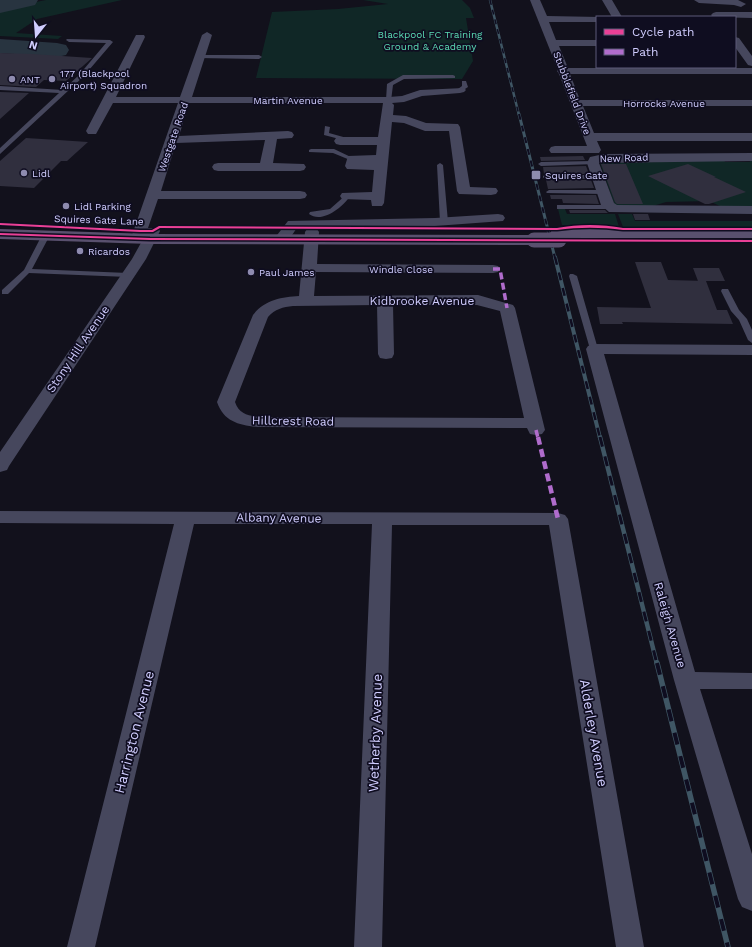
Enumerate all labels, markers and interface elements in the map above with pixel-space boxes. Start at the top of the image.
north arrow [16,16,56,56]
legend [596,16,736,68]
text: Cycle path [632,25,694,39]
park label: Blackpool FC Training Ground & Academy [378,29,483,52]
text: N [27,38,39,52]
text: Path [632,45,658,59]
street label: Stubblefield Drive [551,50,593,136]
place label: 177 (Blackpool Airport) Squadron [60,68,147,91]
marker: ANT [7,74,17,84]
place label: ANT [20,74,40,85]
marker: 177 (Blackpool Airport) Squadron [47,74,57,84]
street label: Martin Avenue [253,95,323,106]
street label: Horrocks Avenue [623,98,705,109]
street label: Westgate Road [156,101,190,173]
street label: New Road [599,152,649,164]
marker: Lidl [19,168,29,178]
place label: Lidl [32,168,50,179]
marker: Squires Gate [530,169,542,181]
place label: Squires Gate [545,170,608,181]
marker: Lidl Parking [61,201,71,211]
place label: Lidl Parking [74,201,131,212]
street label: Squires Gate Lane [54,213,144,227]
marker: Ricardos [75,246,85,256]
place label: Ricardos [88,246,130,257]
street label: Windle Close [369,264,433,275]
marker: Paul James [246,267,256,277]
place label: Paul James [259,267,315,278]
street label: Kidbrooke Avenue [370,294,474,308]
street label: Stony Hill Avenue [44,303,112,395]
street label: Hillcrest Road [252,413,334,429]
street label: Albany Avenue [236,510,322,526]
street label: Raleigh Avenue [651,581,689,669]
street label: Harrington Avenue [111,669,157,795]
street label: Wetherby Avenue [365,674,385,792]
street label: Alderley Avenue [577,678,611,788]

